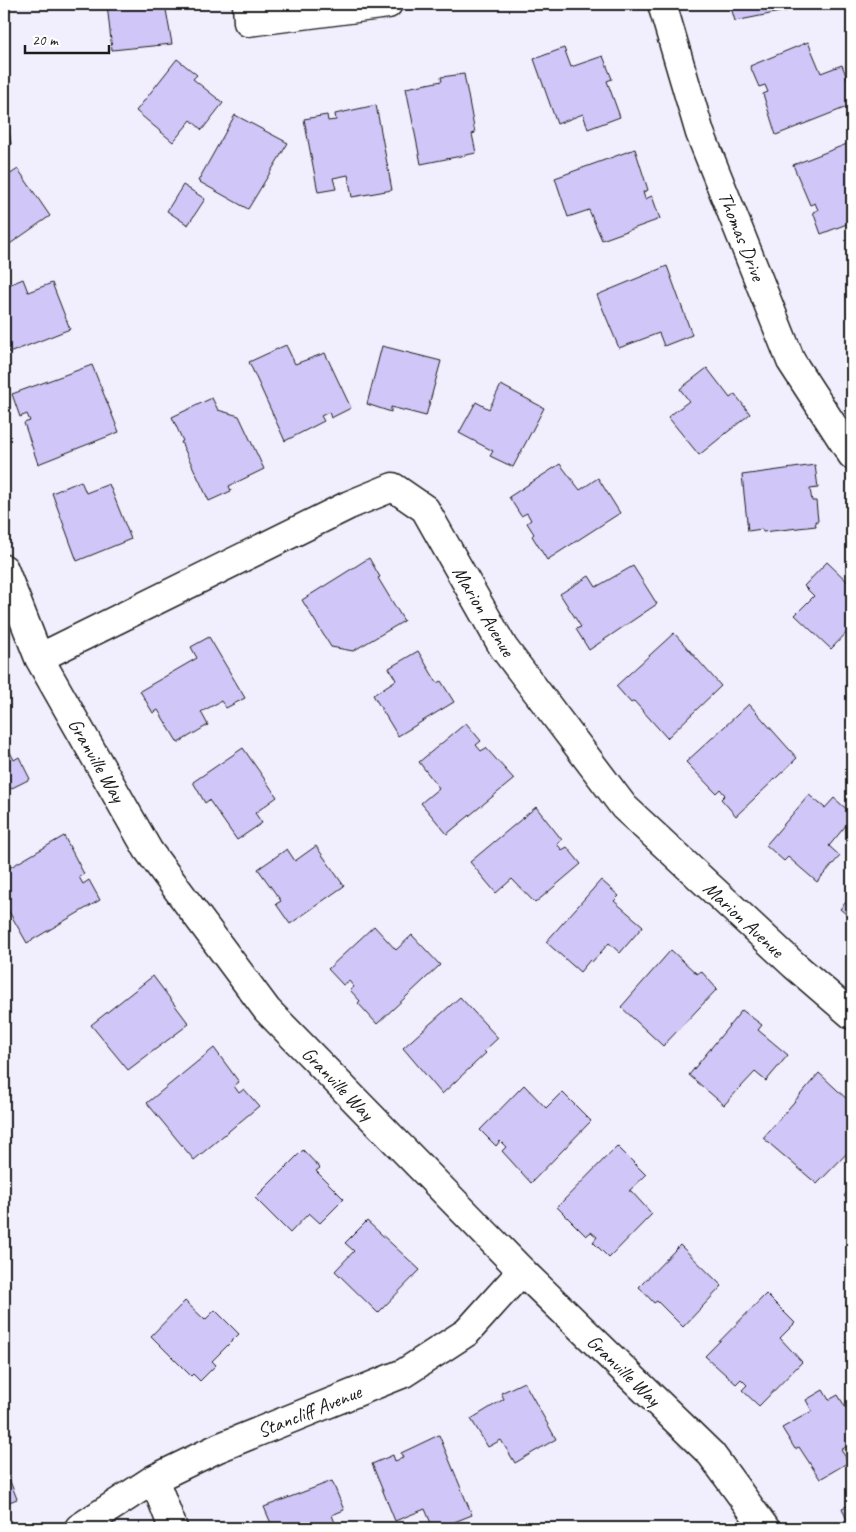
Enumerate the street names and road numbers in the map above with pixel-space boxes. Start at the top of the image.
street label: Thomas Drive [712,188,771,286]
street label: Marion Avenue [447,562,521,662]
street label: Granville Way [62,714,132,809]
street label: Marion Avenue [698,876,790,964]
street label: Granville Way [296,1041,380,1127]
street label: Granville Way [582,1329,667,1413]
street label: Stancliff Avenue [254,1379,366,1444]

